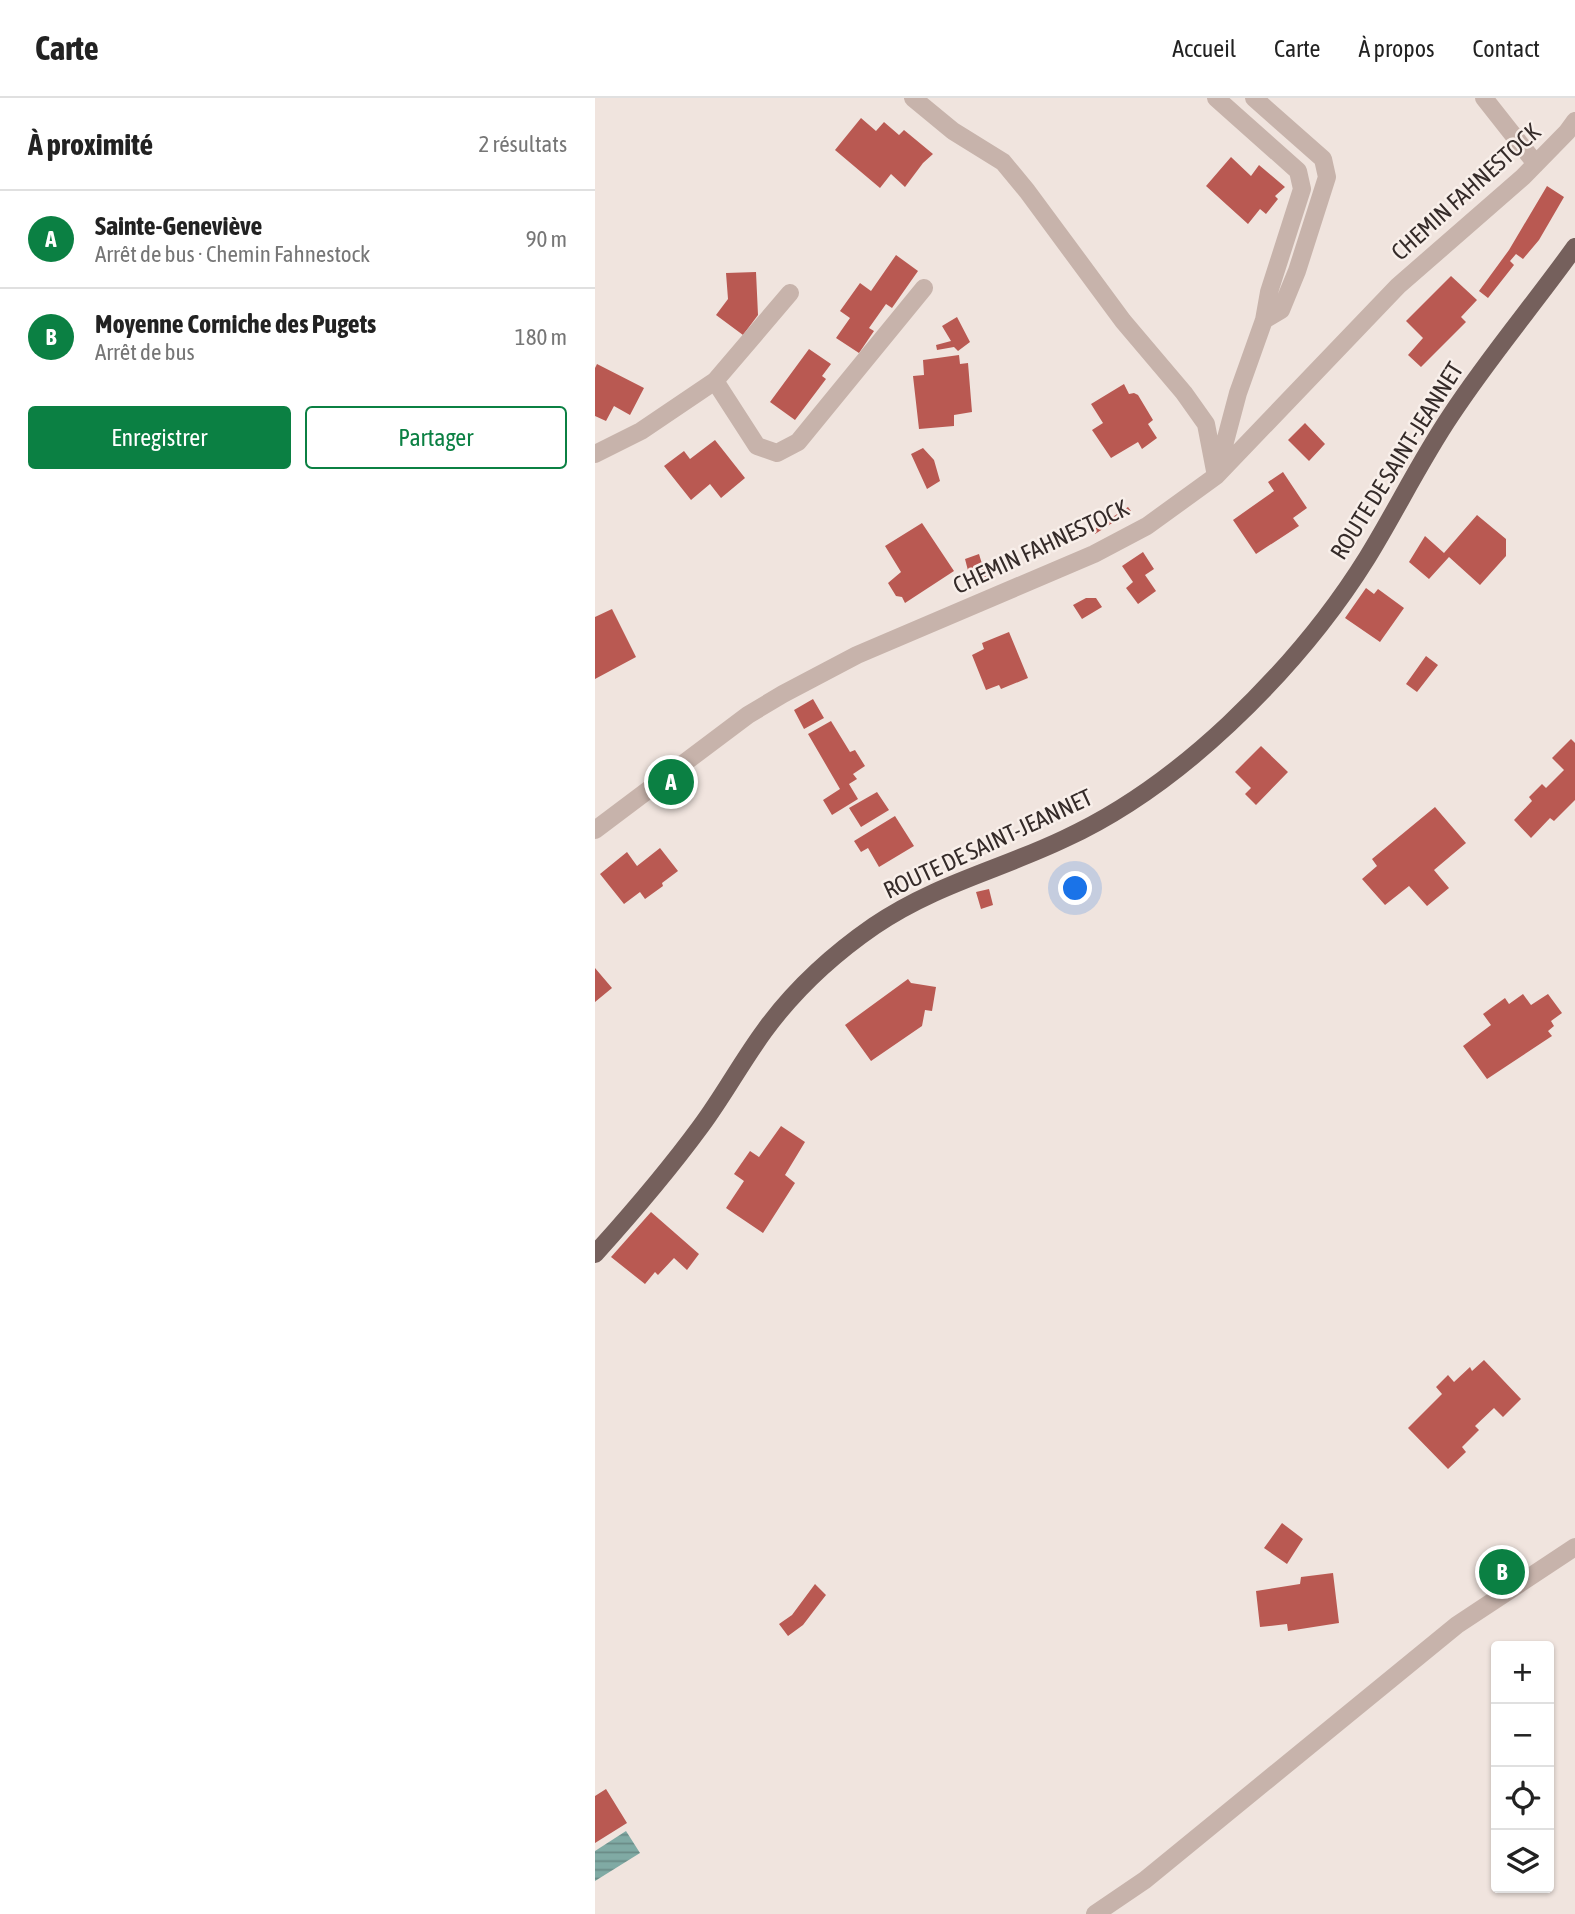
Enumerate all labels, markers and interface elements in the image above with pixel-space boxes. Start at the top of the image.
text: Carte [35,29,99,67]
text: Accueil [1172,35,1236,62]
text: Carte [1274,35,1320,62]
text: À propos [1358,35,1434,62]
text: Contact [1472,35,1540,62]
street label: CHEMIN FAHNESTOCK [1386,118,1546,265]
text: À proximité [28,127,153,161]
text: 2 résultats [478,131,567,157]
text: Sainte-Geneviève [95,211,262,241]
text: A [45,226,57,252]
text: 90 m [526,226,567,252]
text: Arrêt de bus · Chemin Fahnestock [95,241,370,267]
text: Moyenne Corniche des Pugets [95,309,376,339]
text: B [46,324,56,350]
text: 180 m [515,324,567,350]
text: Arrêt de bus [95,339,195,365]
street label: ROUTE DE SAINT-JEANNET [1325,357,1468,564]
button: Enregistrer [28,406,291,469]
button: Partager [305,406,567,469]
street label: CHEMIN FAHNESTOCK [949,494,1133,599]
pin: A [648,756,694,808]
street label: ROUTE DE SAINT-JEANNET [879,783,1097,904]
your location [1058,871,1092,905]
pin: B [1479,1546,1525,1598]
map controls [1491,1641,1554,1893]
button: + [1491,1641,1554,1704]
button: − [1491,1704,1554,1767]
button: locate [1491,1767,1554,1830]
button: layers [1491,1830,1554,1893]

